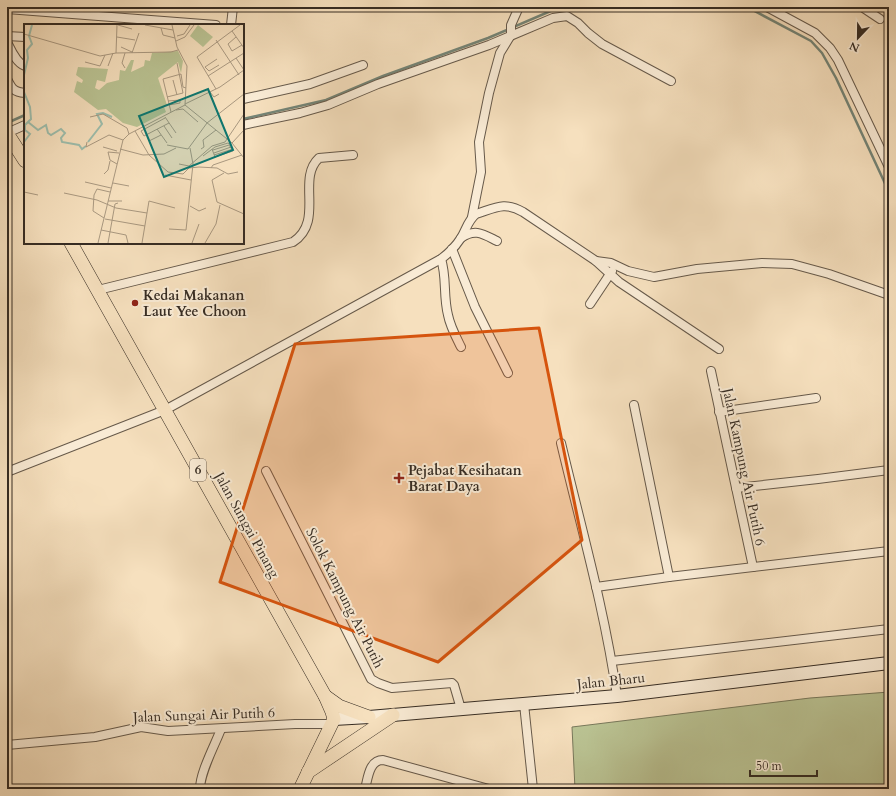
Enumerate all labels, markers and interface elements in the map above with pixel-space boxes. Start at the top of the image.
north arrow [838,18,878,58]
inset map [24,24,244,244]
text: N [847,38,862,56]
place label: Kedai Makanan Laut Yee Choon [143,286,247,321]
marker: Kedai Makanan Laut Yee Choon [130,298,140,308]
street label: Jalan Kampung Air Putih 6 [718,384,770,548]
road number: 6 [190,459,206,481]
place label: Pejabat Kesihatan Barat Daya [408,461,522,496]
street label: Jalan Sungai Pinang [209,467,284,582]
marker: Pejabat Kesihatan Barat Daya [393,472,405,484]
street label: Solok Kampung Air Putih [301,525,389,672]
street label: Jalan Bharu [574,668,646,694]
street label: Jalan Sungai Air Putih 6 [131,703,275,727]
scale bar [750,752,817,778]
text: 50 m [756,758,783,774]

